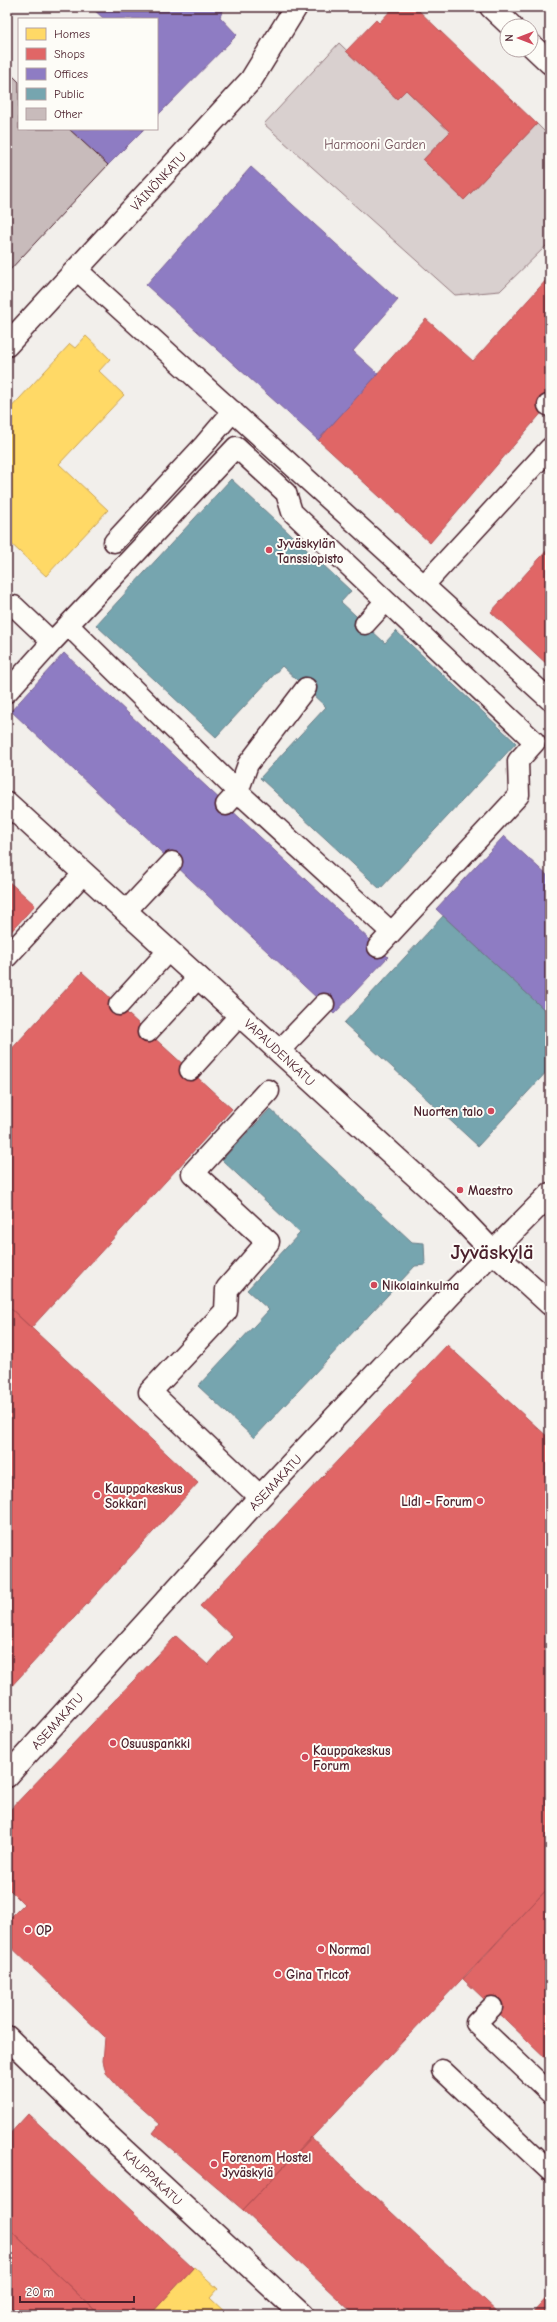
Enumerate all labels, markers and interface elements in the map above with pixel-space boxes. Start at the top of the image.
legend [18,18,158,130]
north arrow [499,18,539,58]
text: Homes [54,27,90,41]
text: N [503,34,516,42]
text: Shops [54,47,85,61]
text: Offices [54,67,88,81]
text: Public [54,87,85,101]
text: Other [54,107,83,121]
park label: Harmooni Garden [324,137,426,152]
street label: VÄINÖNKATU [127,148,189,214]
place label: Jyväskylän Tanssiopisto [277,536,344,566]
marker: Jyväskylän Tanssiopisto [264,545,274,555]
street label: VAPAUDENKATU [241,1016,318,1089]
place label: Nuorten talo [413,1104,483,1119]
marker: Nuorten talo [486,1106,496,1116]
place label: Maestro [468,1183,513,1198]
marker: Maestro [455,1185,465,1195]
district label: Jyväskylä [450,1240,534,1264]
place label: Nikolainkulma [382,1278,459,1293]
marker: Nikolainkulma [369,1280,379,1290]
street label: ASEMAKATU [246,1451,305,1513]
place label: Kauppakeskus Sokkari [105,1481,183,1511]
marker: Kauppakeskus Sokkari [92,1490,102,1500]
place label: Lidl - Forum [401,1494,472,1509]
marker: Lidl - Forum [475,1496,485,1506]
street label: ASEMAKATU [28,1690,87,1753]
place label: Osuuspankki [121,1736,190,1751]
marker: Osuuspankki [108,1738,118,1748]
place label: Kauppakeskus Forum [313,1743,391,1773]
marker: Kauppakeskus Forum [300,1752,310,1762]
place label: OP [36,1923,52,1938]
marker: OP [23,1925,33,1935]
place label: Normal [329,1942,369,1957]
marker: Normal [316,1944,326,1954]
place label: Gina Tricot [286,1967,350,1982]
marker: Gina Tricot [273,1969,283,1979]
street label: KAUPPAKATU [120,2146,185,2208]
place label: Forenom Hostel Jyväskylä [222,2150,311,2180]
marker: Forenom Hostel Jyväskylä [209,2159,219,2169]
scale bar [20,2278,134,2304]
text: 20 m [26,2285,54,2299]

